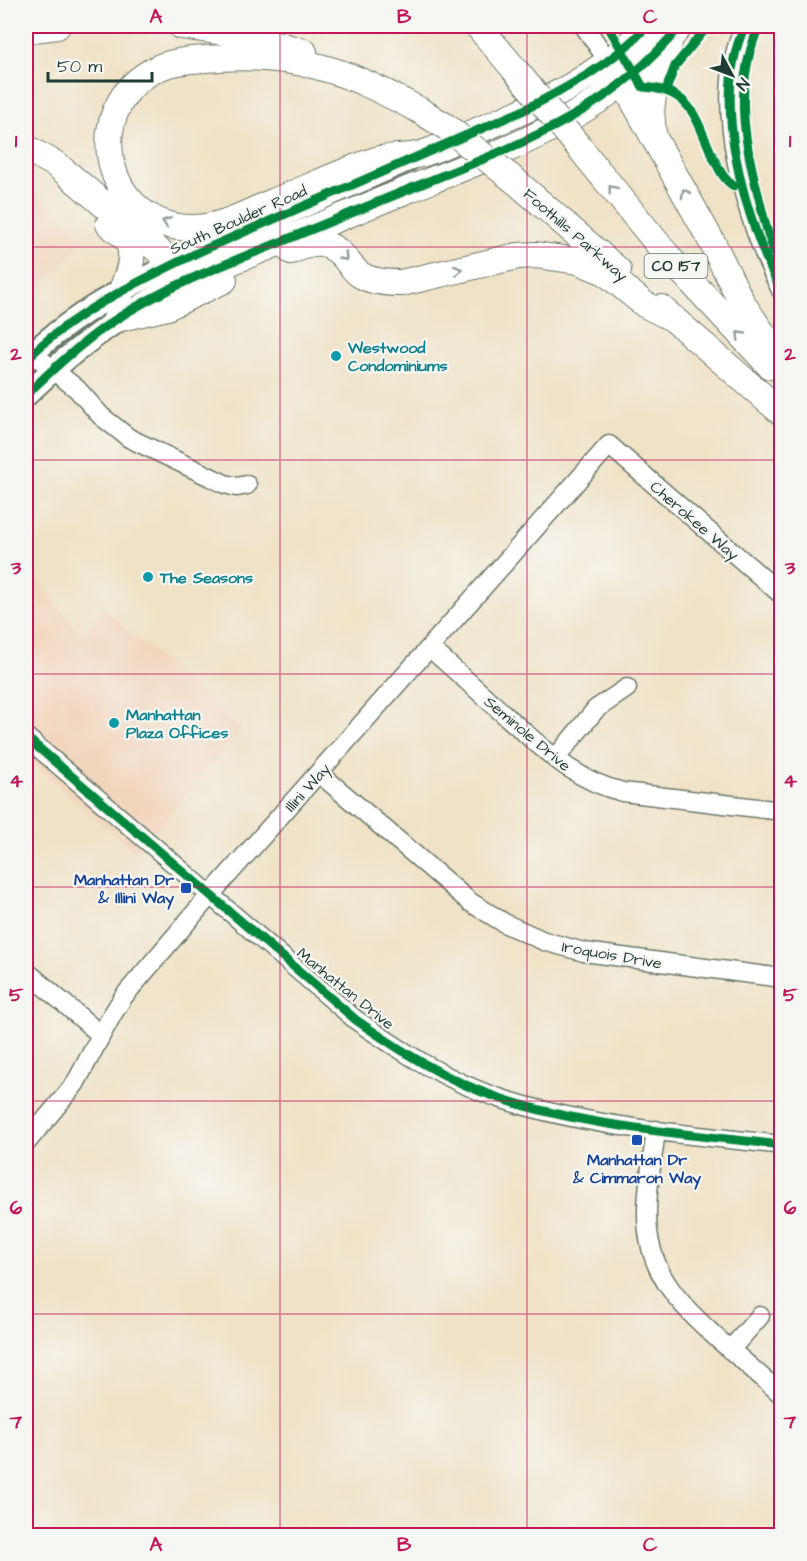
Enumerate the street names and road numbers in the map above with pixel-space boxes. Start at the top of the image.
street label: South Boulder Road [166,180,311,260]
street label: Foothills Parkway [518,183,633,287]
road number: CO 157 [644,254,708,278]
street label: Cherokee Way [644,476,744,566]
street label: Seminole Drive [479,691,576,777]
street label: Illini Way [280,758,336,817]
street label: Iroquois Drive [560,935,664,975]
street label: Manhattan Drive [292,943,399,1035]

